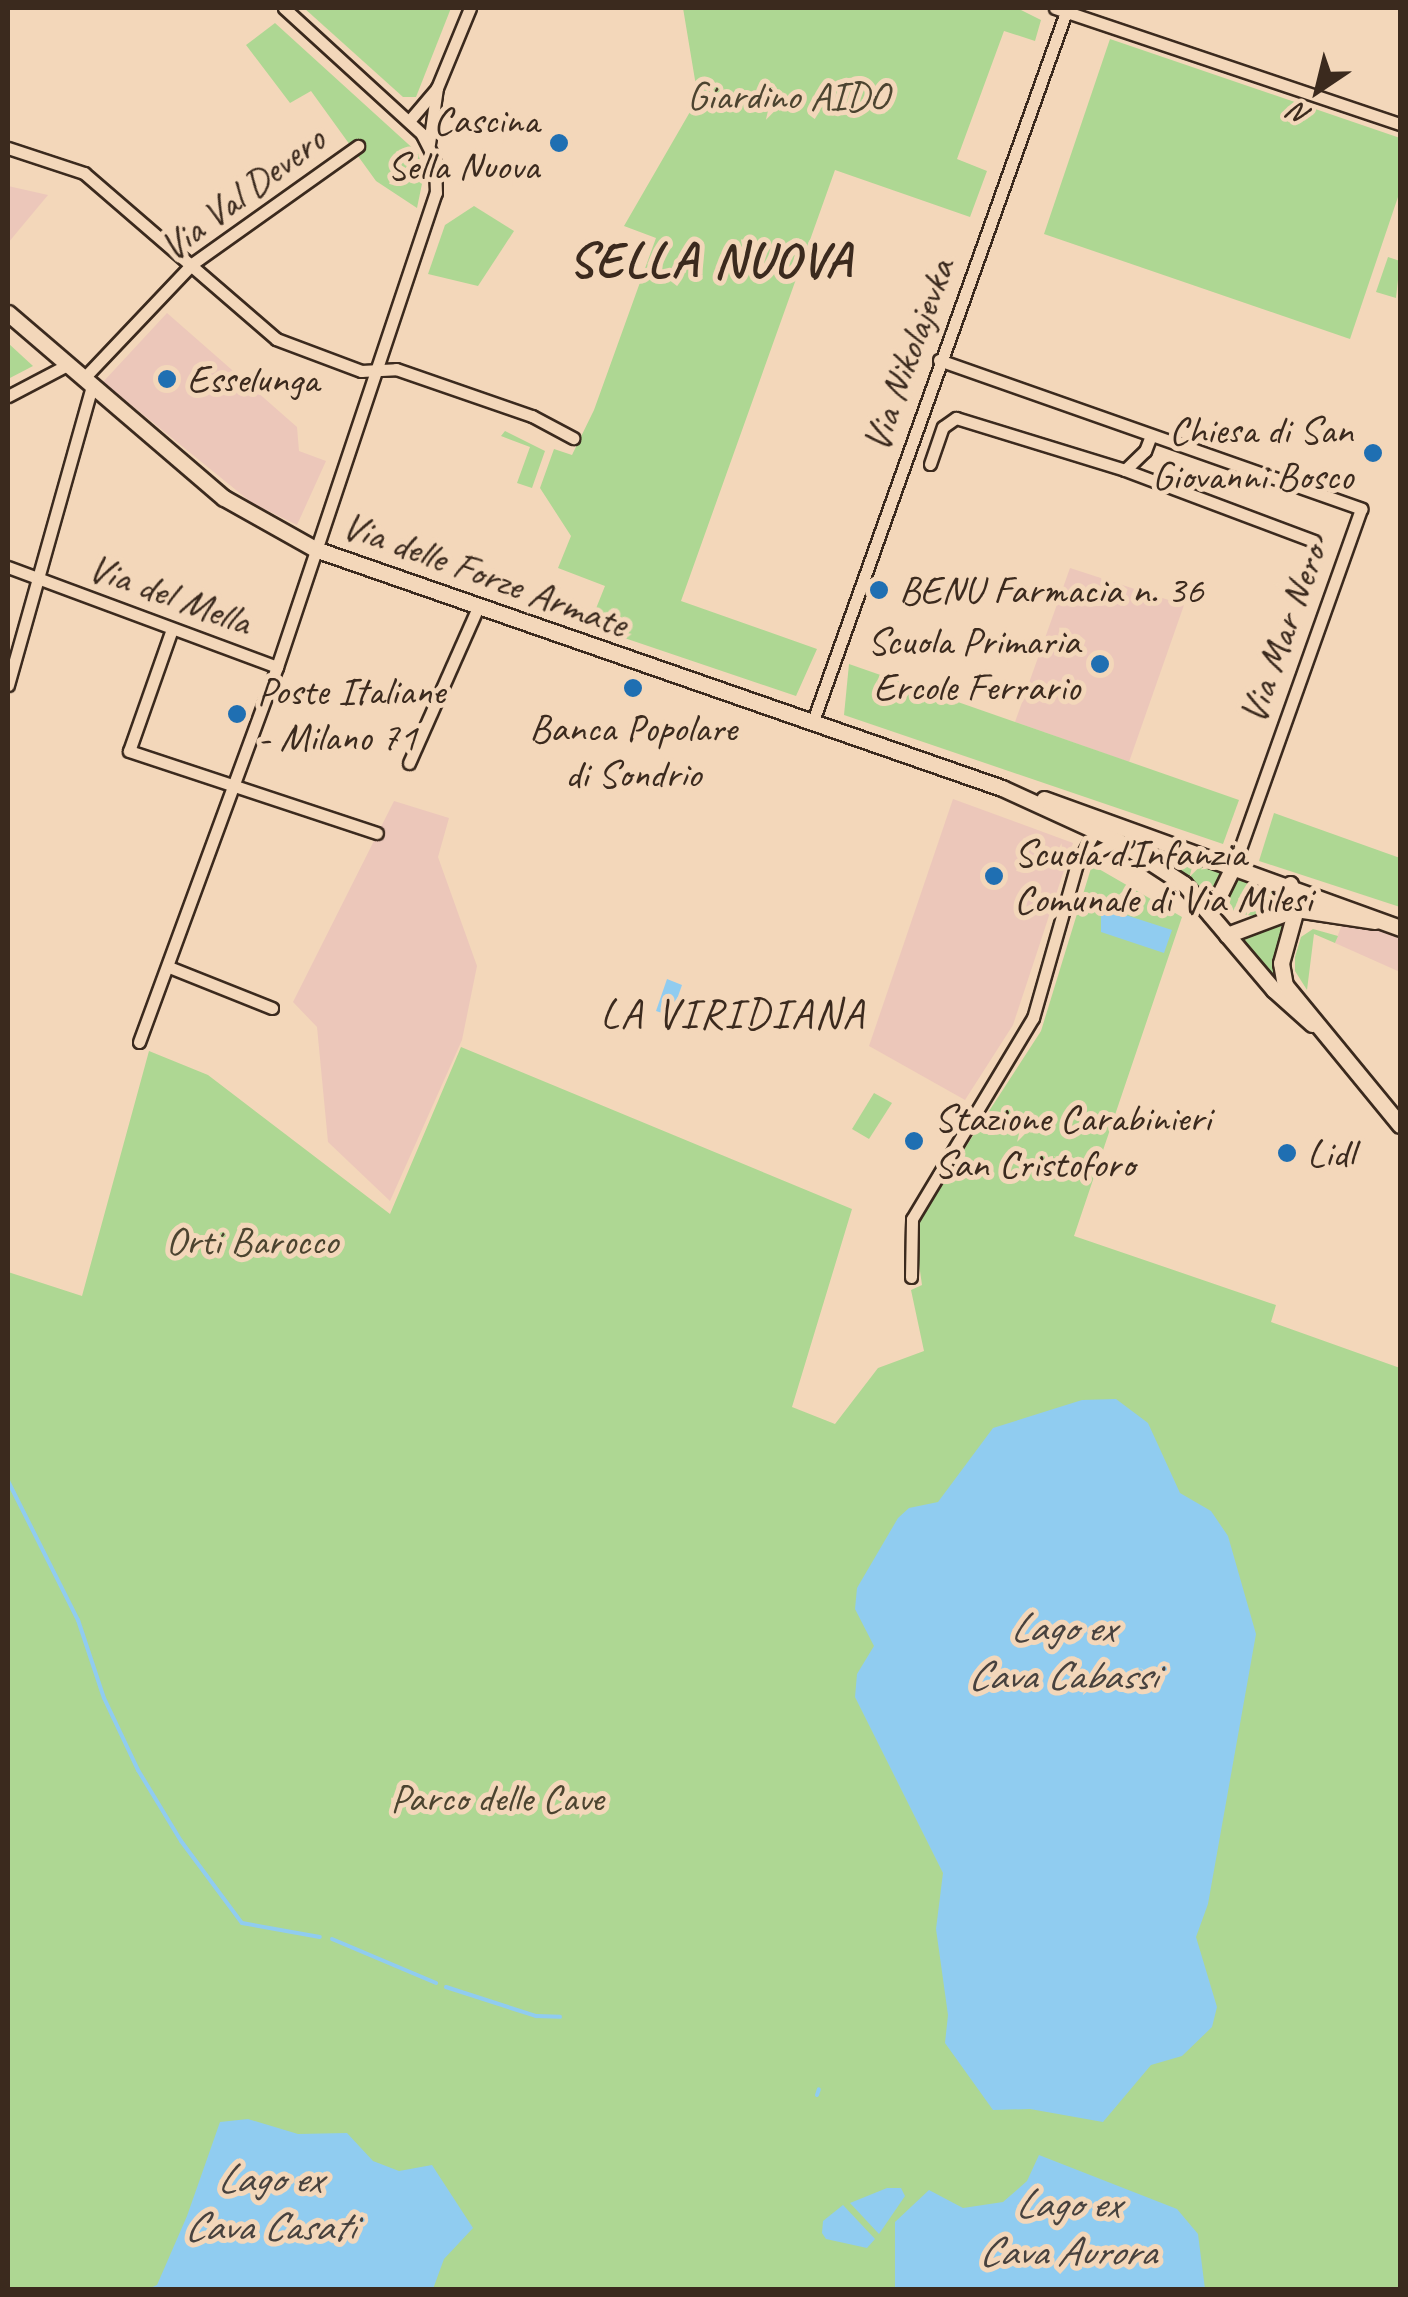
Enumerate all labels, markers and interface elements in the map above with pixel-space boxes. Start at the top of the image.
north arrow [1268,40,1368,140]
park label: Giardino AIDO [687,72,889,120]
place label: Cascina Sella Nuova [385,96,539,190]
text: N [1283,96,1318,134]
street label: Via Val Devero [149,115,335,271]
marker: Cascina Sella Nuova [548,132,570,154]
district label: SELLA NUOVA [569,230,853,290]
street label: Via Nikolajevka [851,252,965,458]
place label: Esselunga [187,355,319,403]
marker: Esselunga [156,368,178,390]
place label: Chiesa di San Giovanni Bosco [1152,406,1353,500]
marker: Chiesa di San Giovanni Bosco [1362,442,1384,464]
street label: Via delle Forze Armate [335,500,635,648]
street label: Via Mar Nero [1227,537,1337,731]
street label: Via del Mella [82,542,258,646]
place label: BENU Farmacia n. 36 [899,566,1203,614]
marker: BENU Farmacia n. 36 [868,579,890,601]
place label: Scuola Primaria Ercole Ferrario [865,617,1080,711]
marker: Scuola Primaria Ercole Ferrario [1089,653,1111,675]
place label: Poste Italiane - Milano 71 [257,667,447,761]
marker: Banca Popolare di Sondrio [622,677,644,699]
marker: Poste Italiane - Milano 71 [226,703,248,725]
place label: Banca Popolare di Sondrio [529,704,737,798]
place label: Scuola d'Infanzia Comunale di Via Milesi [1014,829,1311,923]
marker: Scuola d'Infanzia Comunale di Via Milesi [983,865,1005,887]
district label: LA VIRIDIANA [602,989,864,1039]
place label: Stazione Carabinieri San Cristoforo [934,1094,1212,1188]
place label: Lidl [1307,1129,1354,1177]
marker: Stazione Carabinieri San Cristoforo [903,1130,925,1152]
marker: Lidl [1276,1142,1298,1164]
park label: Orti Barocco [165,1217,339,1265]
water label: Lago ex Cava Cabassi [968,1603,1156,1702]
park label: Parco delle Cave [390,1774,604,1822]
water label: Lago ex Cava Casati [184,2154,354,2252]
water label: Lago ex Cava Aurora [979,2179,1155,2278]

